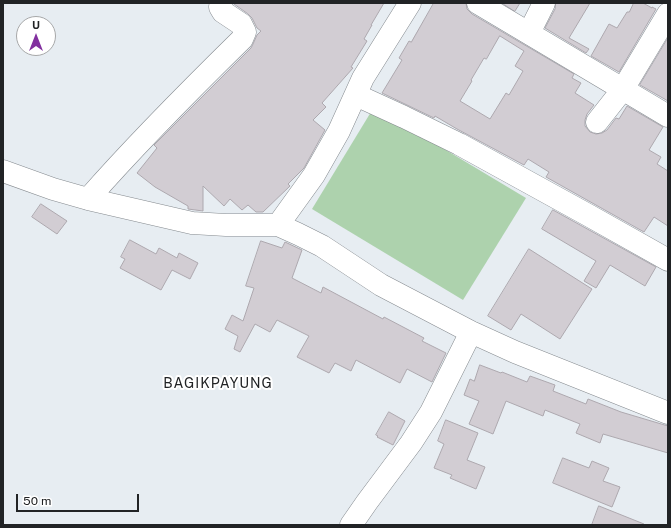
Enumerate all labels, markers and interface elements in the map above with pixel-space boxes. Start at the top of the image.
north arrow [16,16,56,56]
text: U [32,19,40,31]
district label: BAGIKPAYUNG [163,376,273,392]
scale bar [18,486,141,512]
text: 50 m [23,494,51,508]

